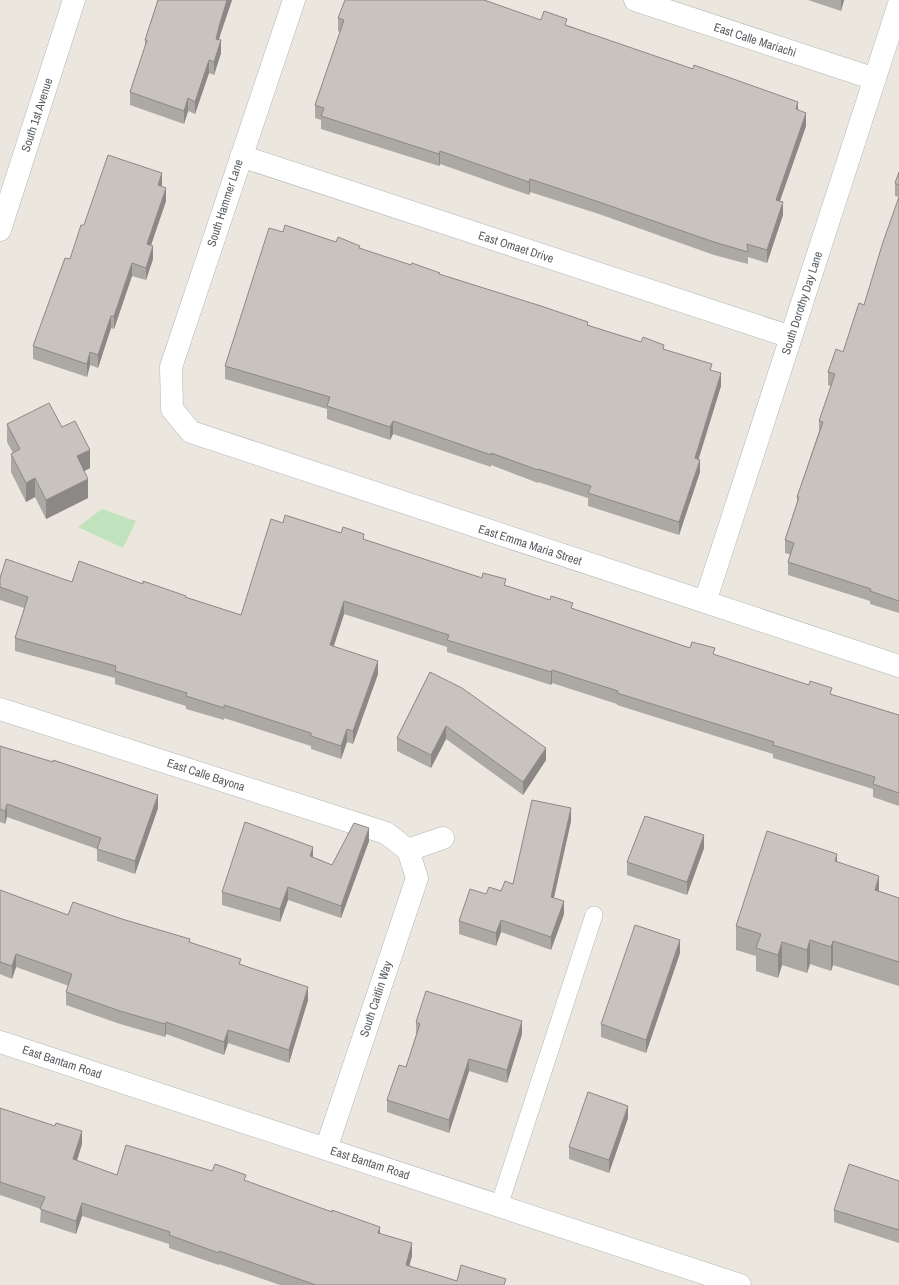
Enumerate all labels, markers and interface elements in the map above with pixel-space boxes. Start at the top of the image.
street label: East Calle Mariachi [712,19,798,61]
street label: South 1st Avenue [17,76,57,154]
street label: South Hammer Lane [203,157,247,249]
street label: East Omaet Drive [476,227,556,267]
street label: South Dorothy Day Lane [778,249,826,357]
street label: East Emma Maria Street [476,521,584,569]
street label: East Calle Bayona [165,755,247,795]
street label: South Caitlin Way [356,959,396,1039]
street label: East Bantam Road [20,1042,104,1082]
street label: East Bantam Road [328,1143,412,1183]

